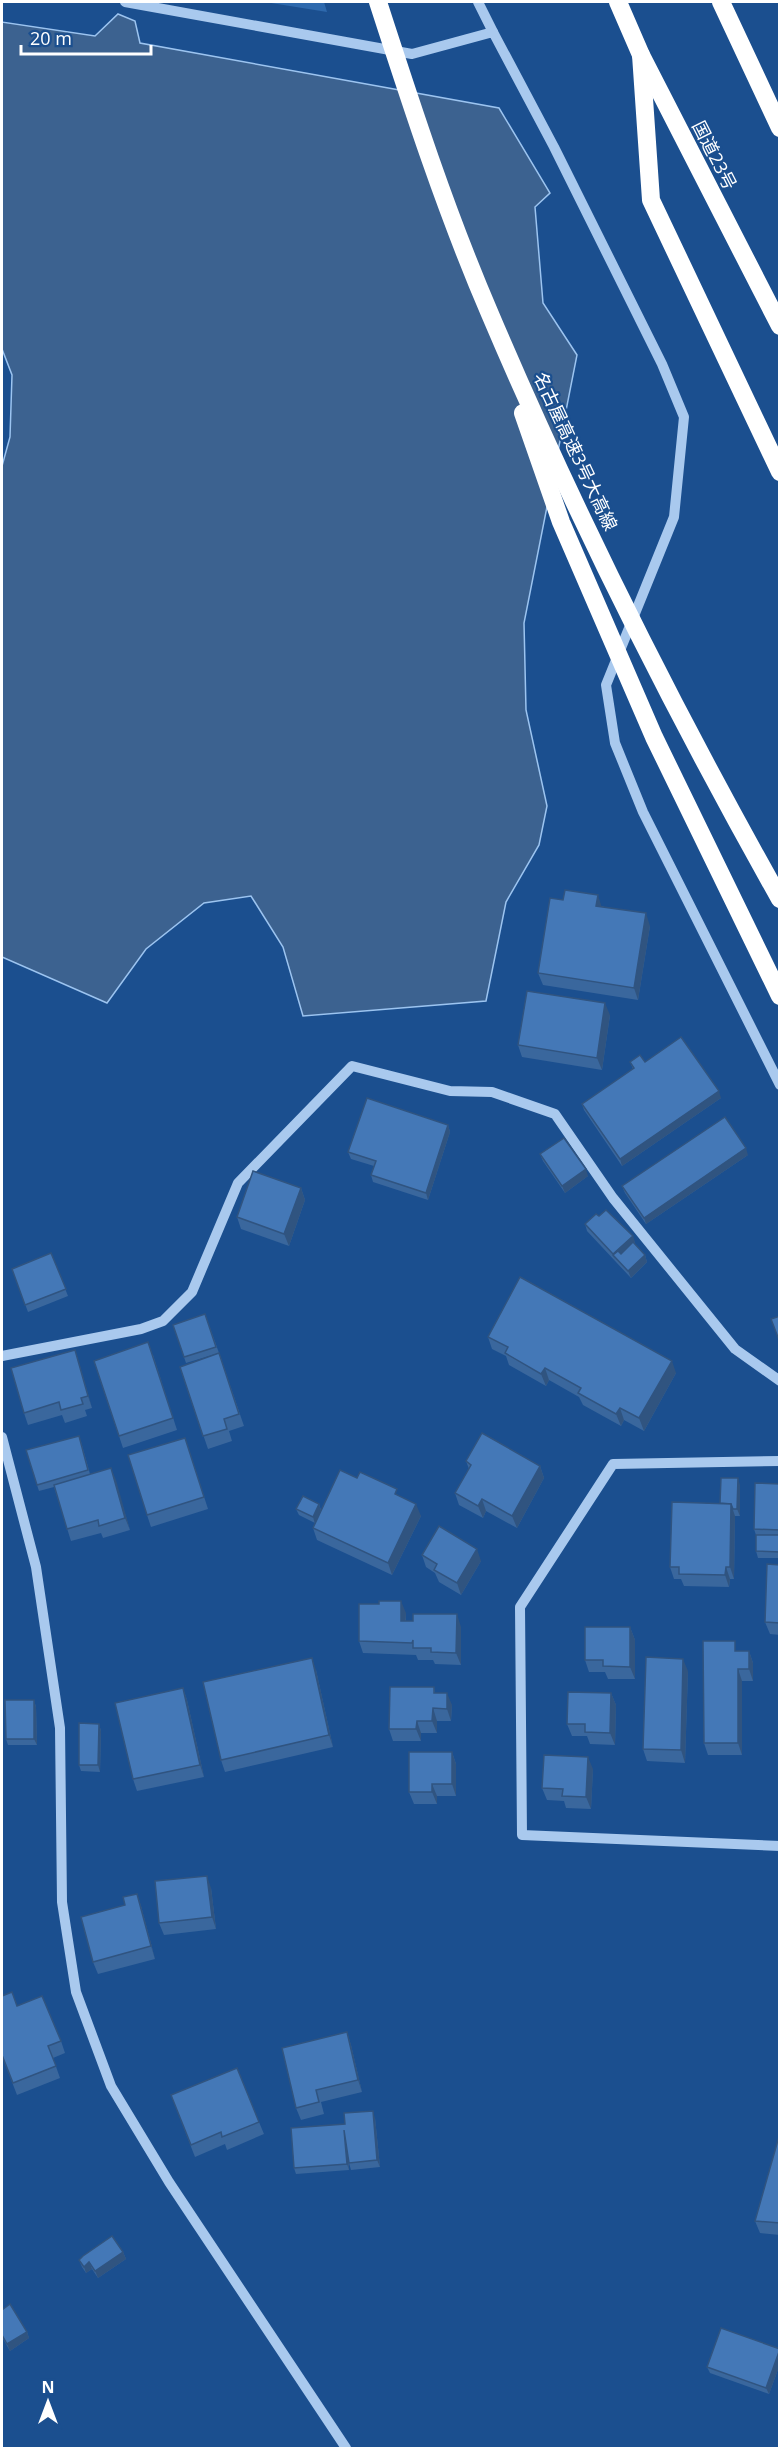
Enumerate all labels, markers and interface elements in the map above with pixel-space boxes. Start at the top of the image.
scale bar [21,18,152,56]
text: 20 m [30,26,72,50]
street label: 国道23号 [687,116,743,194]
street label: 名古屋高速3号大高線 [529,368,623,534]
north arrow [18,2372,78,2432]
text: N [41,2376,55,2398]

